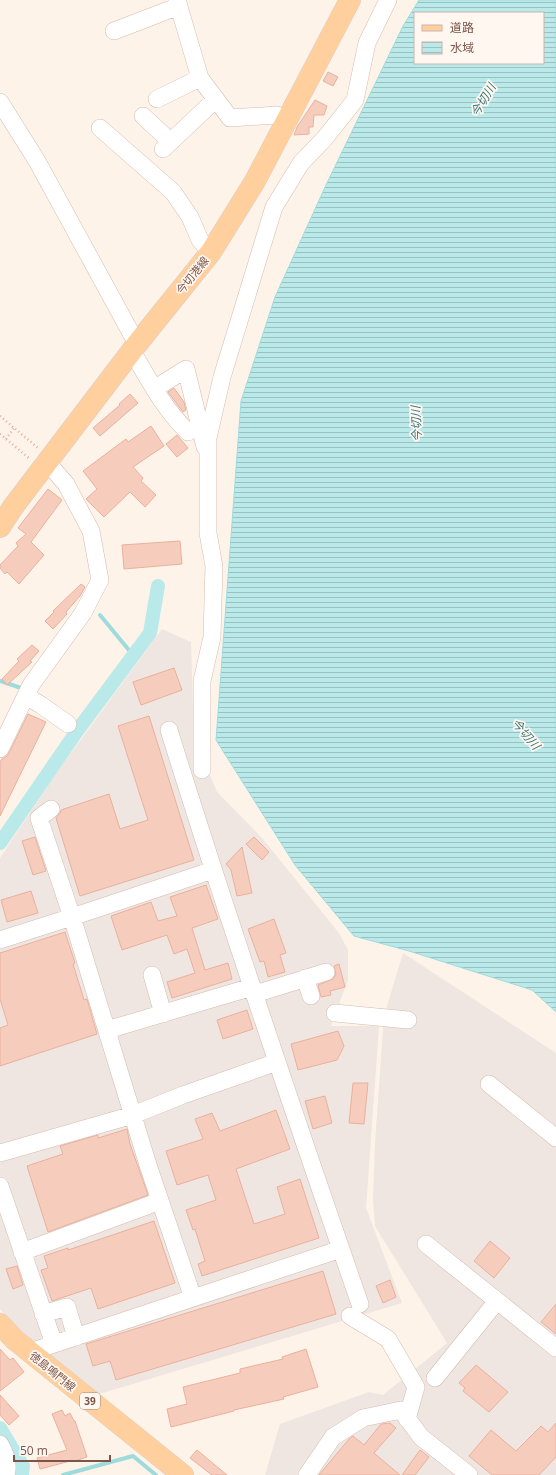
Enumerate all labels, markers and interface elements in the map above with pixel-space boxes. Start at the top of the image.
legend [414,12,544,64]
text: 道路 [450,19,474,36]
text: 水域 [450,39,474,56]
water label: 今切川 [466,78,501,120]
street label: 今切港線 [172,253,212,297]
water label: 今切川 [407,404,425,442]
water label: 今切川 [508,715,546,755]
street label: 徳島鳴門線 [27,1348,79,1394]
road number: 39 [80,1393,100,1409]
scale bar [14,1437,110,1463]
text: 50 m [20,1442,48,1459]

